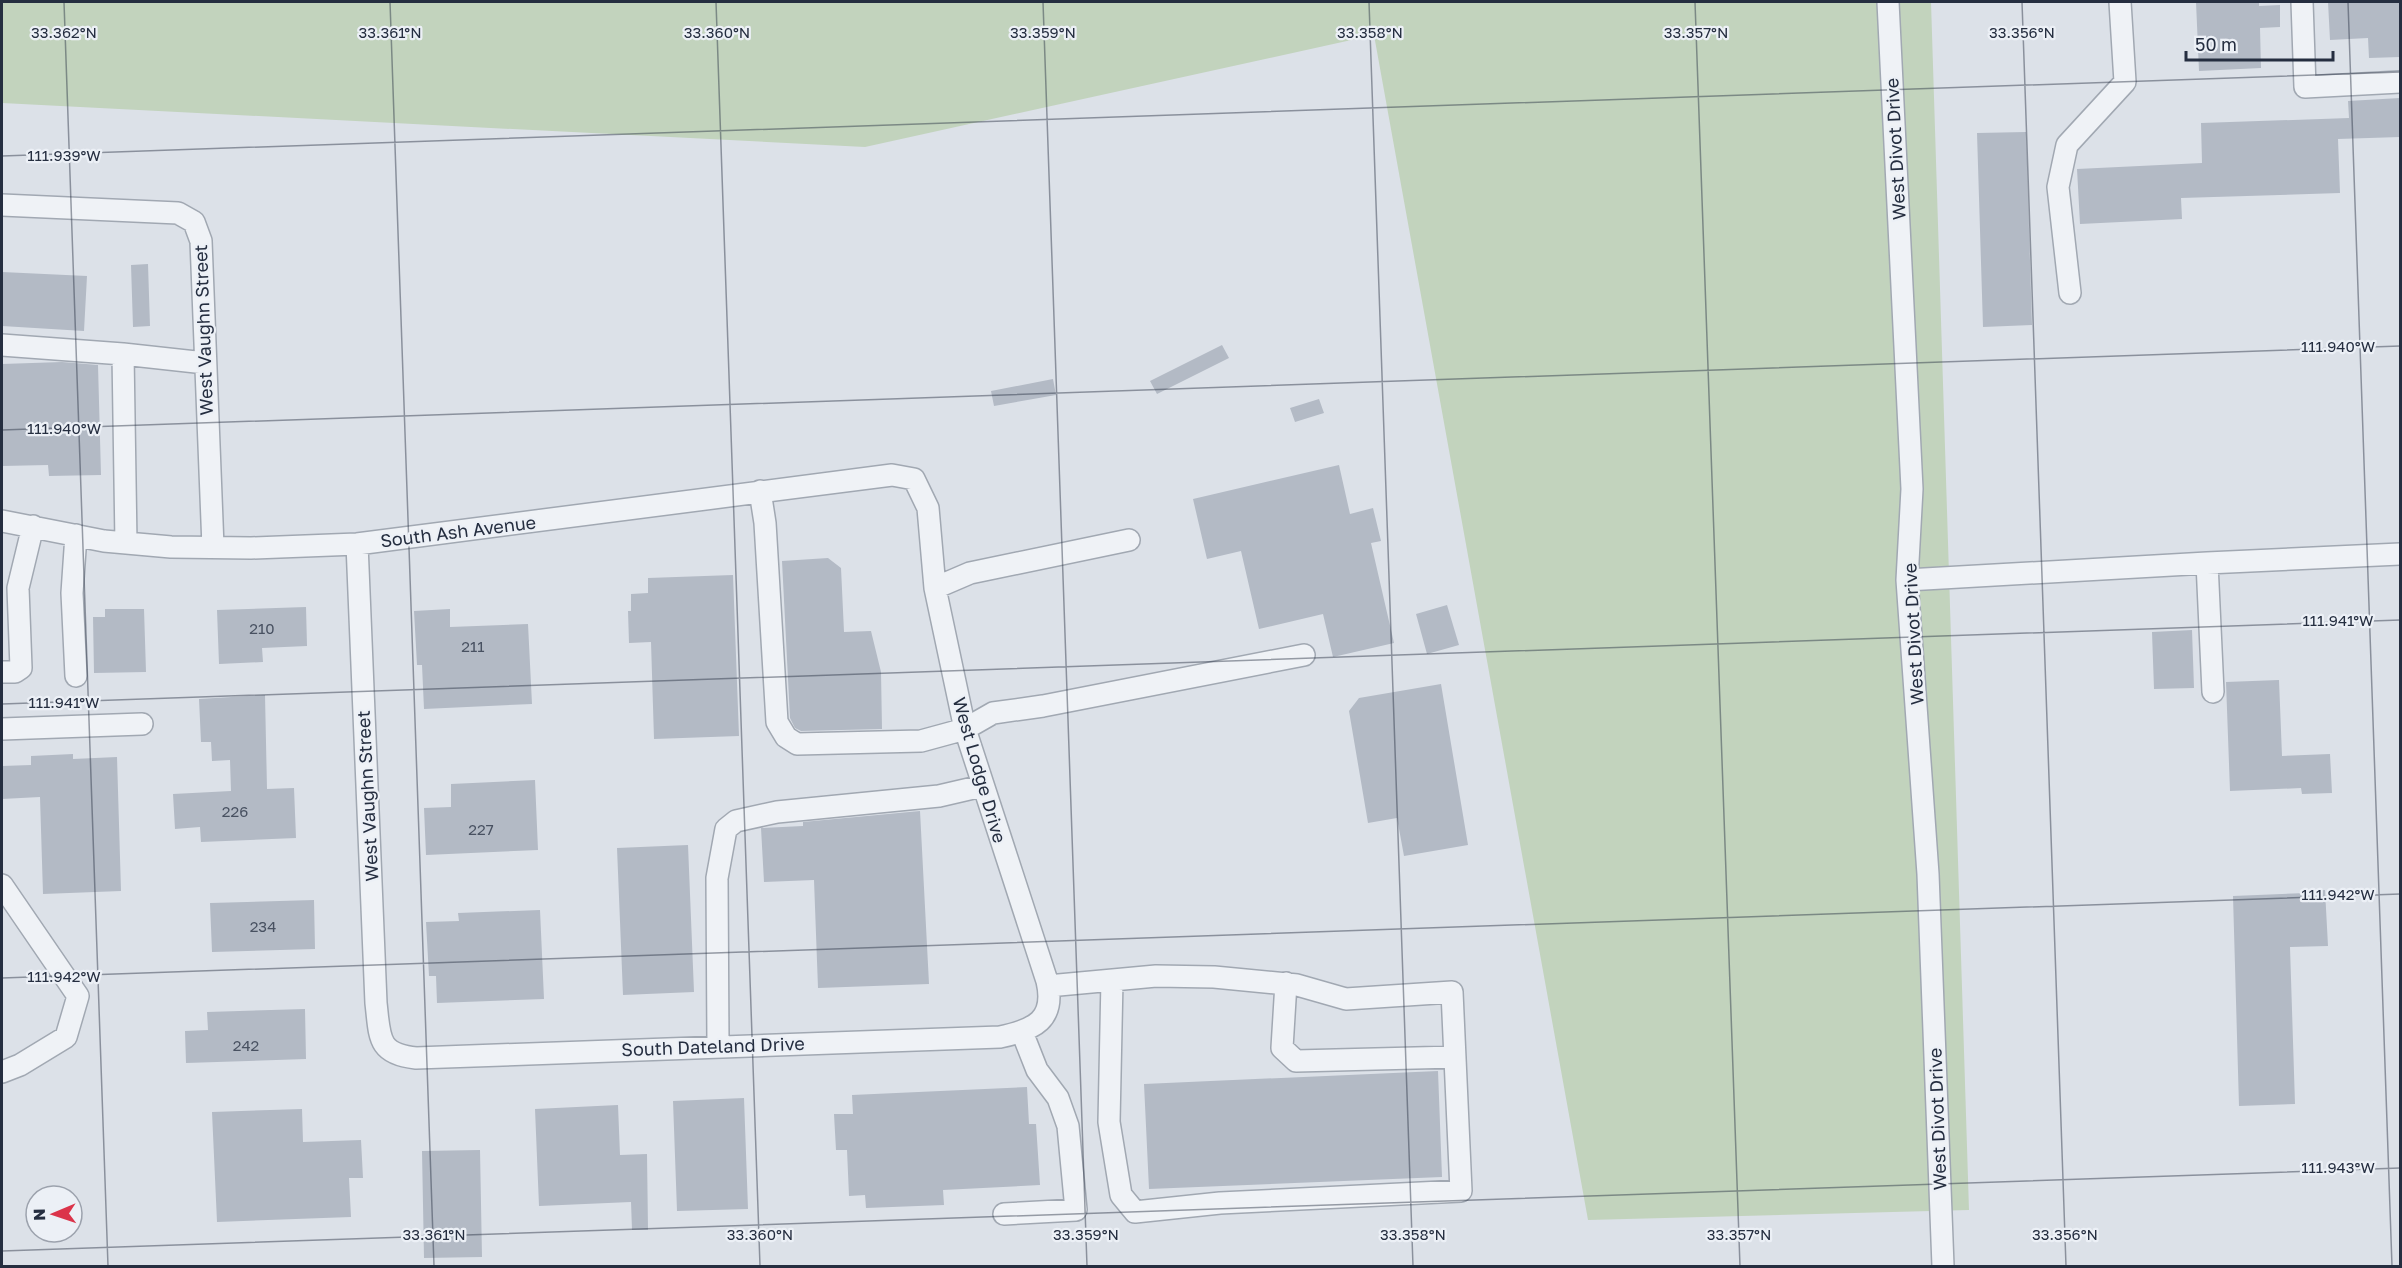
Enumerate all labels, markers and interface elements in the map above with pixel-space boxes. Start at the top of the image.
text: 33.362°N [31,23,97,41]
text: 33.361°N [358,23,422,41]
text: 33.360°N [684,23,750,41]
text: 33.359°N [1010,23,1076,41]
text: 33.358°N [1337,23,1403,41]
text: 33.357°N [1664,23,1728,41]
text: 33.356°N [1989,23,2055,41]
scale bar [2186,24,2333,62]
text: 50 m [2195,33,2237,55]
street label: West Divot Drive [1880,77,1910,221]
text: 111.939°W [27,146,101,164]
street label: West Vaughn Street [189,244,217,416]
text: 111.940°W [2301,337,2375,355]
text: 111.940°W [27,419,101,437]
street label: South Ash Avenue [379,511,537,551]
street label: West Divot Drive [1898,562,1928,706]
text: 111.941°W [2303,611,2373,629]
house number: 210 [249,619,275,637]
house number: 211 [461,637,485,655]
text: 111.941°W [29,693,99,711]
street label: West Lodge Drive [949,694,1011,846]
street label: West Vaughn Street [352,710,382,882]
house number: 226 [222,802,248,820]
house number: 227 [468,820,494,838]
text: 111.942°W [2301,885,2375,903]
house number: 234 [250,917,276,935]
text: 111.942°W [27,967,101,985]
street label: South Dateland Drive [621,1032,805,1060]
house number: 242 [233,1036,259,1054]
street label: West Divot Drive [1924,1047,1950,1191]
text: 111.943°W [2301,1158,2375,1176]
north arrow [24,1184,84,1244]
text: N [29,1208,49,1221]
text: 33.361°N [402,1225,466,1243]
text: 33.360°N [727,1225,793,1243]
text: 33.359°N [1053,1225,1119,1243]
text: 33.358°N [1380,1225,1446,1243]
text: 33.357°N [1707,1225,1771,1243]
text: 33.356°N [2032,1225,2098,1243]

